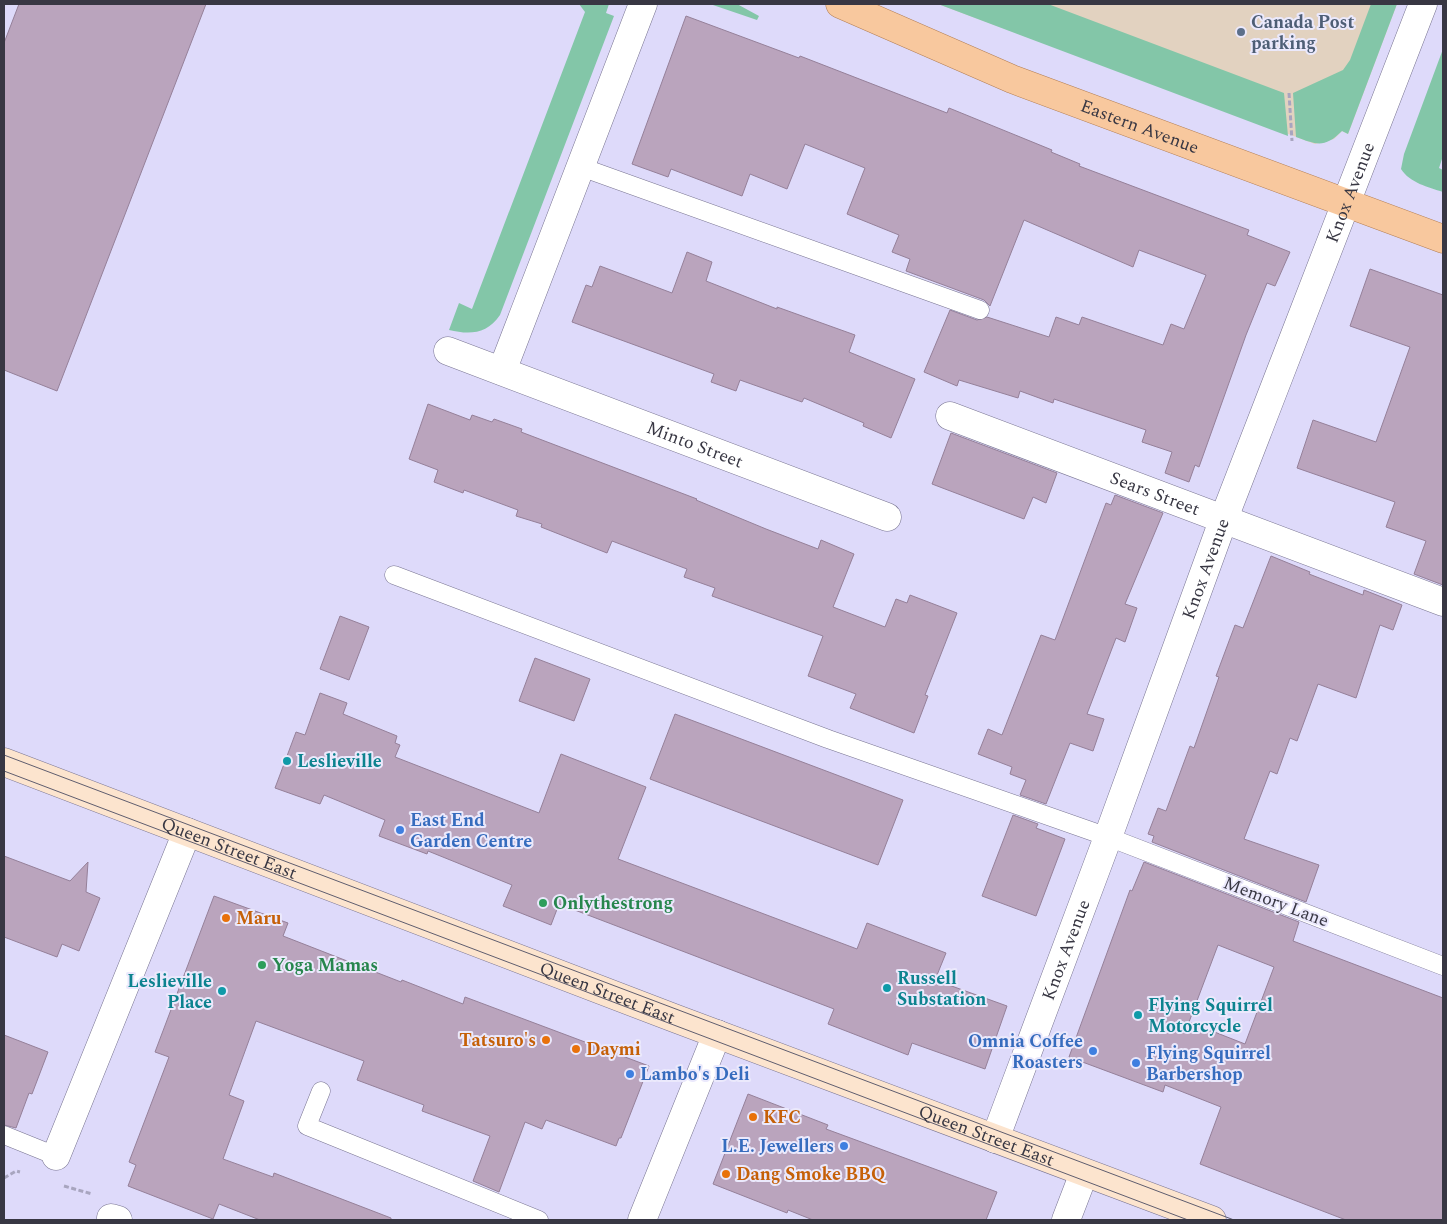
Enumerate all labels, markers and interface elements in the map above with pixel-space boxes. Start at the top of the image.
place label: Canada Post parking [1251,9,1354,57]
marker: Canada Post parking [1235,26,1247,38]
street label: Eastern Avenue [1077,92,1203,161]
street label: Knox Avenue [1318,138,1382,247]
street label: Minto Street [643,414,747,475]
street label: Sears Street [1106,464,1204,523]
street label: Knox Avenue [1175,514,1236,623]
place label: Leslieville [297,748,382,775]
marker: Leslieville [281,755,293,767]
place label: East End Garden Centre [410,807,532,855]
street label: Queen Street East [157,810,301,886]
marker: East End Garden Centre [394,824,406,836]
street label: Memory Lane [1219,870,1333,934]
place label: Onlythestrong [553,890,673,917]
street label: Knox Avenue [1035,895,1097,1004]
marker: Onlythestrong [537,897,549,909]
place label: Maru [236,905,282,932]
marker: Maru [220,912,232,924]
place label: Yoga Mamas [272,952,378,979]
street label: Queen Street East [536,954,679,1031]
marker: Yoga Mamas [256,959,268,971]
place label: Russell Substation [897,965,986,1013]
place label: Leslieville Place [127,968,212,1016]
marker: Russell Substation [881,982,893,994]
marker: Leslieville Place [216,985,228,997]
place label: Flying Squirrel Motorcycle [1148,992,1273,1040]
marker: Flying Squirrel Motorcycle [1132,1009,1144,1021]
place label: Tatsuro's [459,1027,536,1054]
place label: Omnia Coffee Roasters [968,1028,1083,1076]
marker: Tatsuro's [540,1034,552,1046]
place label: Daymi [586,1036,641,1063]
place label: Flying Squirrel Barbershop [1146,1040,1271,1088]
marker: Daymi [570,1043,582,1055]
marker: Omnia Coffee Roasters [1087,1045,1099,1057]
marker: Flying Squirrel Barbershop [1130,1057,1142,1069]
place label: Lambo's Deli [640,1061,750,1088]
marker: Lambo's Deli [624,1068,636,1080]
street label: Queen Street East [915,1097,1058,1173]
place label: KFC [763,1104,801,1131]
marker: KFC [747,1111,759,1123]
place label: L.E. Jewellers [721,1133,834,1160]
marker: L.E. Jewellers [838,1140,850,1152]
place label: Dang Smoke BBQ [736,1161,886,1188]
marker: Dang Smoke BBQ [720,1168,732,1180]

